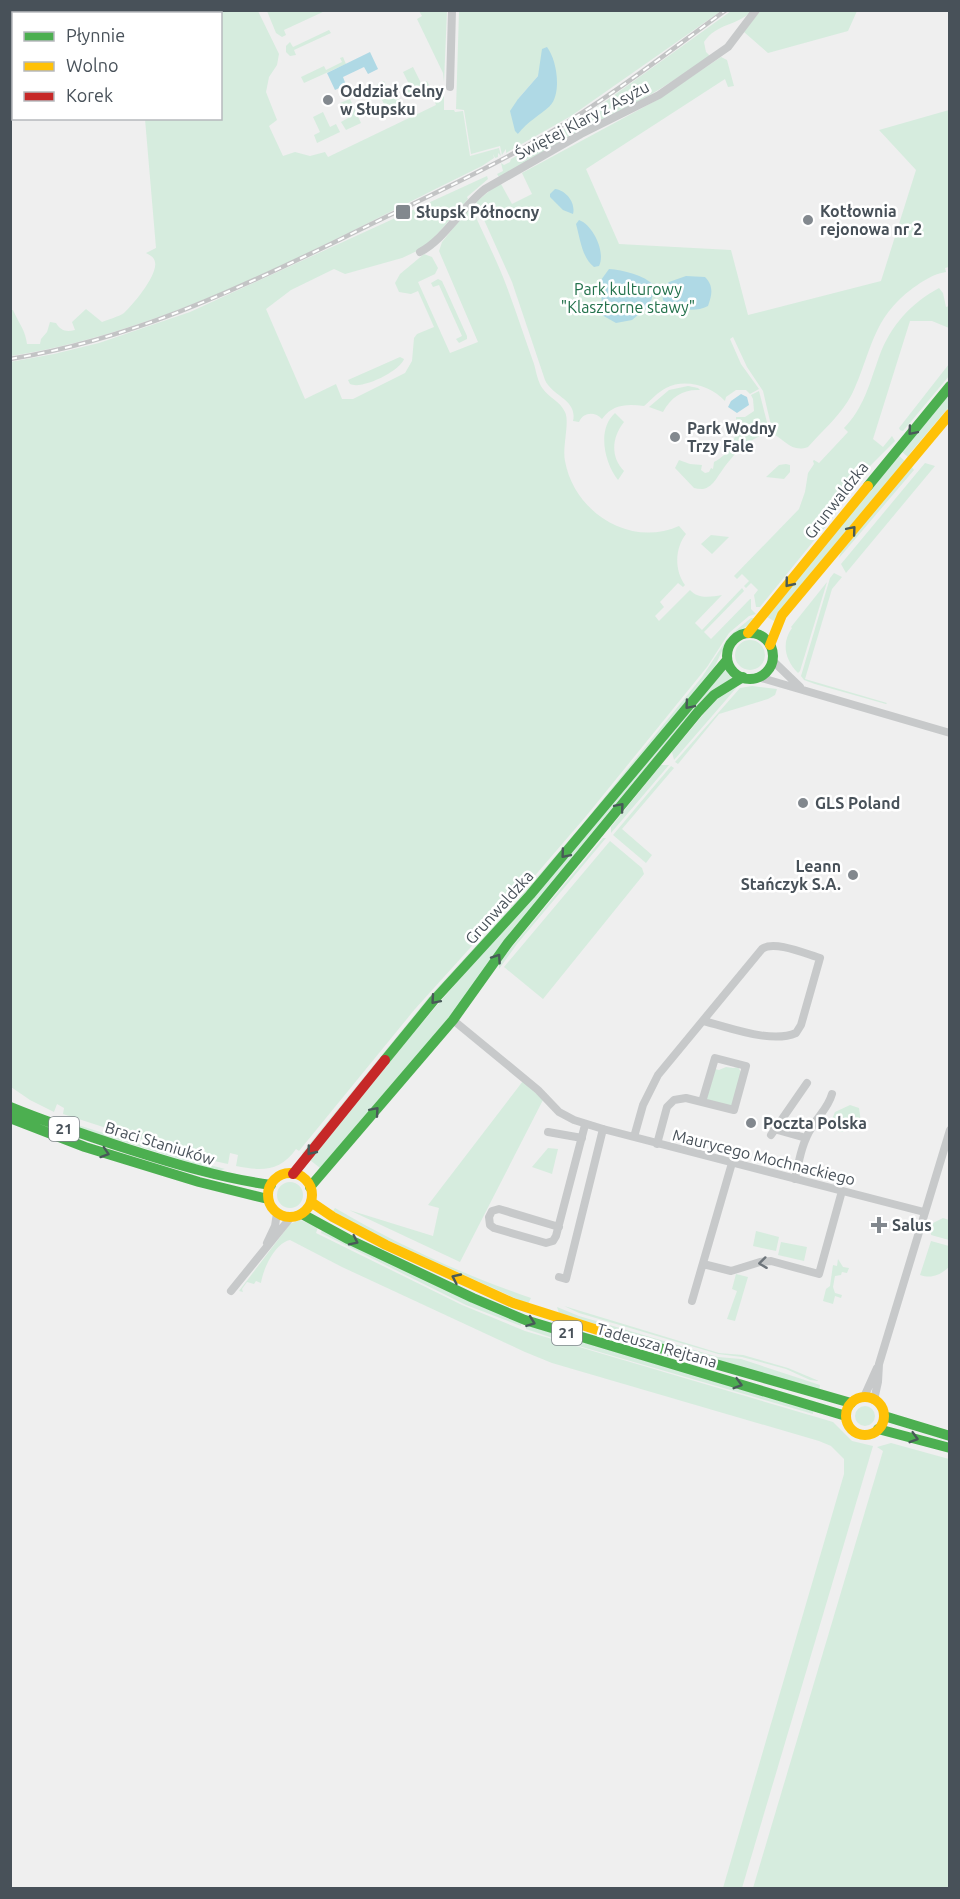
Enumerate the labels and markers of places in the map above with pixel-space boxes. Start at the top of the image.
place label: Oddział Celny w Słupsku [340,82,444,118]
marker: Oddział Celny w Słupsku [321,93,335,107]
place label: Kotłownia rejonowa nr 2 [820,202,922,238]
marker: Słupsk Północny [394,203,412,221]
place label: Słupsk Północny [416,203,540,221]
marker: Kotłownia rejonowa nr 2 [801,213,815,227]
place label: Park Wodny Trzy Fale [687,419,777,455]
marker: Park Wodny Trzy Fale [668,430,682,444]
place label: GLS Poland [815,794,900,812]
marker: GLS Poland [796,796,810,810]
place label: Leann Stańczyk S.A. [741,857,841,893]
marker: Leann Stańczyk S.A. [846,868,860,882]
place label: Poczta Polska [763,1114,867,1132]
marker: Poczta Polska [744,1116,758,1130]
marker: Salus [870,1216,888,1234]
place label: Salus [892,1216,932,1234]

